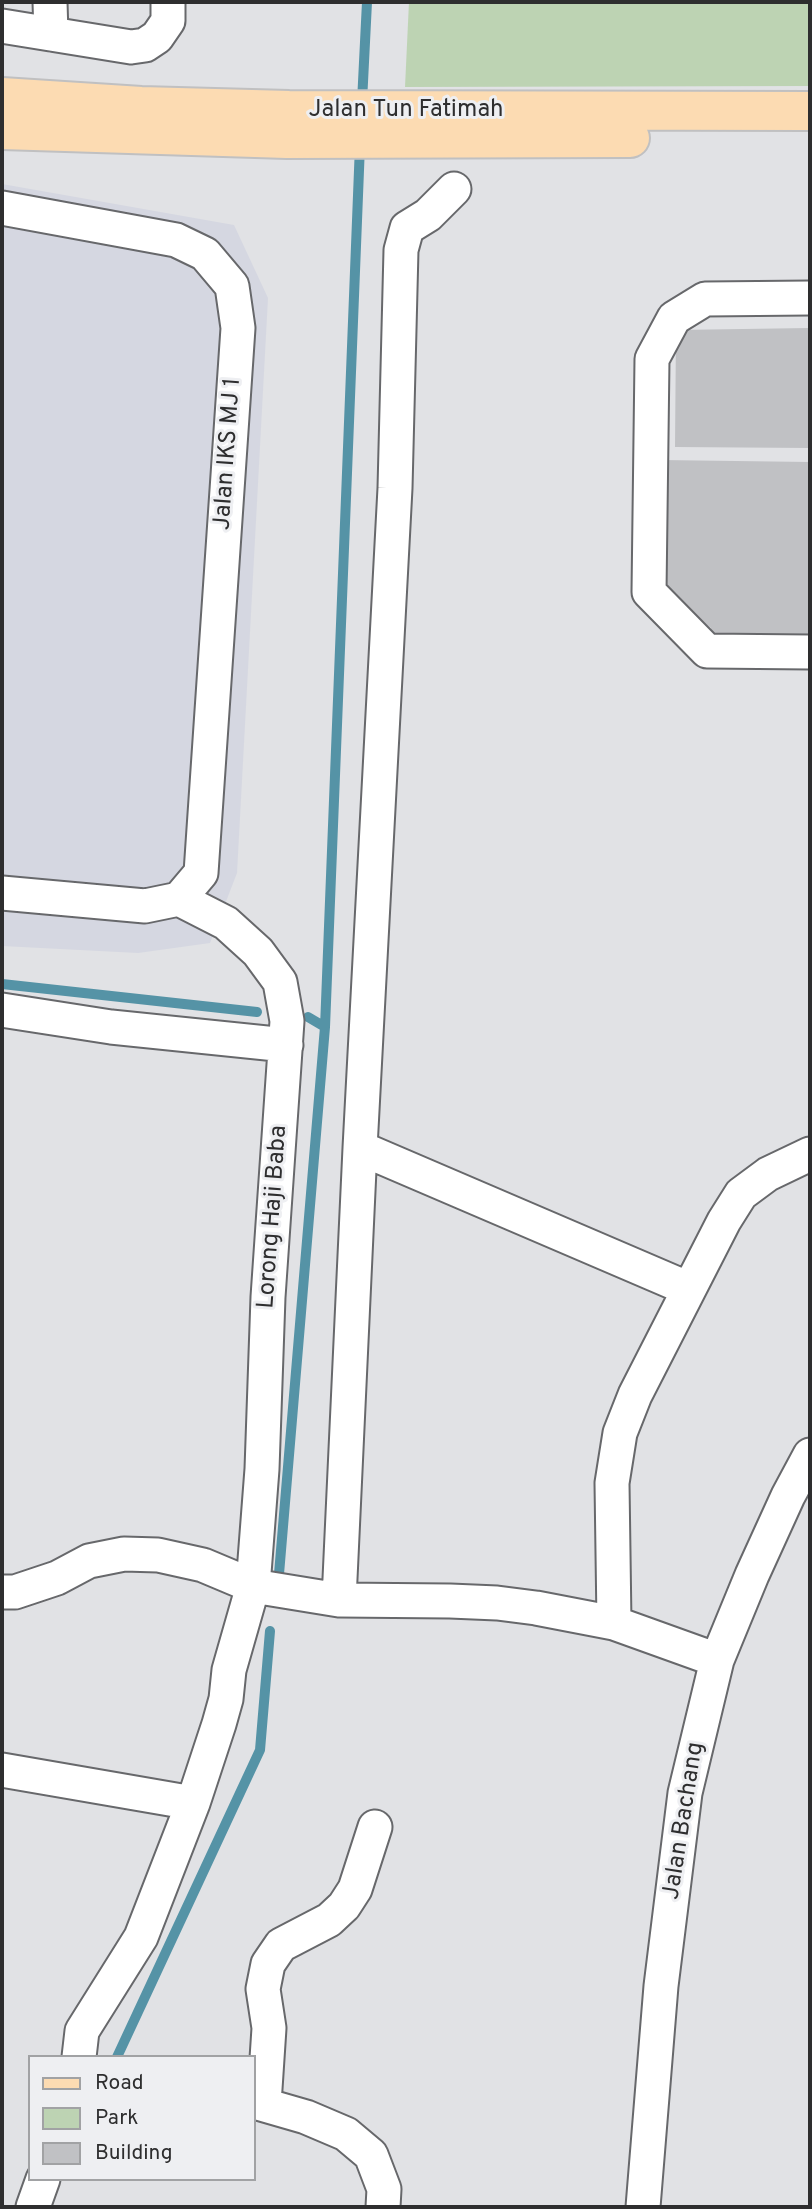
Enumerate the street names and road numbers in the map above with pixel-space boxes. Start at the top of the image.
street label: Jalan Tun Fatimah [308,97,504,125]
street label: Jalan IKS MJ 1 [209,377,249,531]
street label: Lorong Haji Baba [253,1124,295,1310]
street label: Jalan Bachang [658,1740,712,1902]

